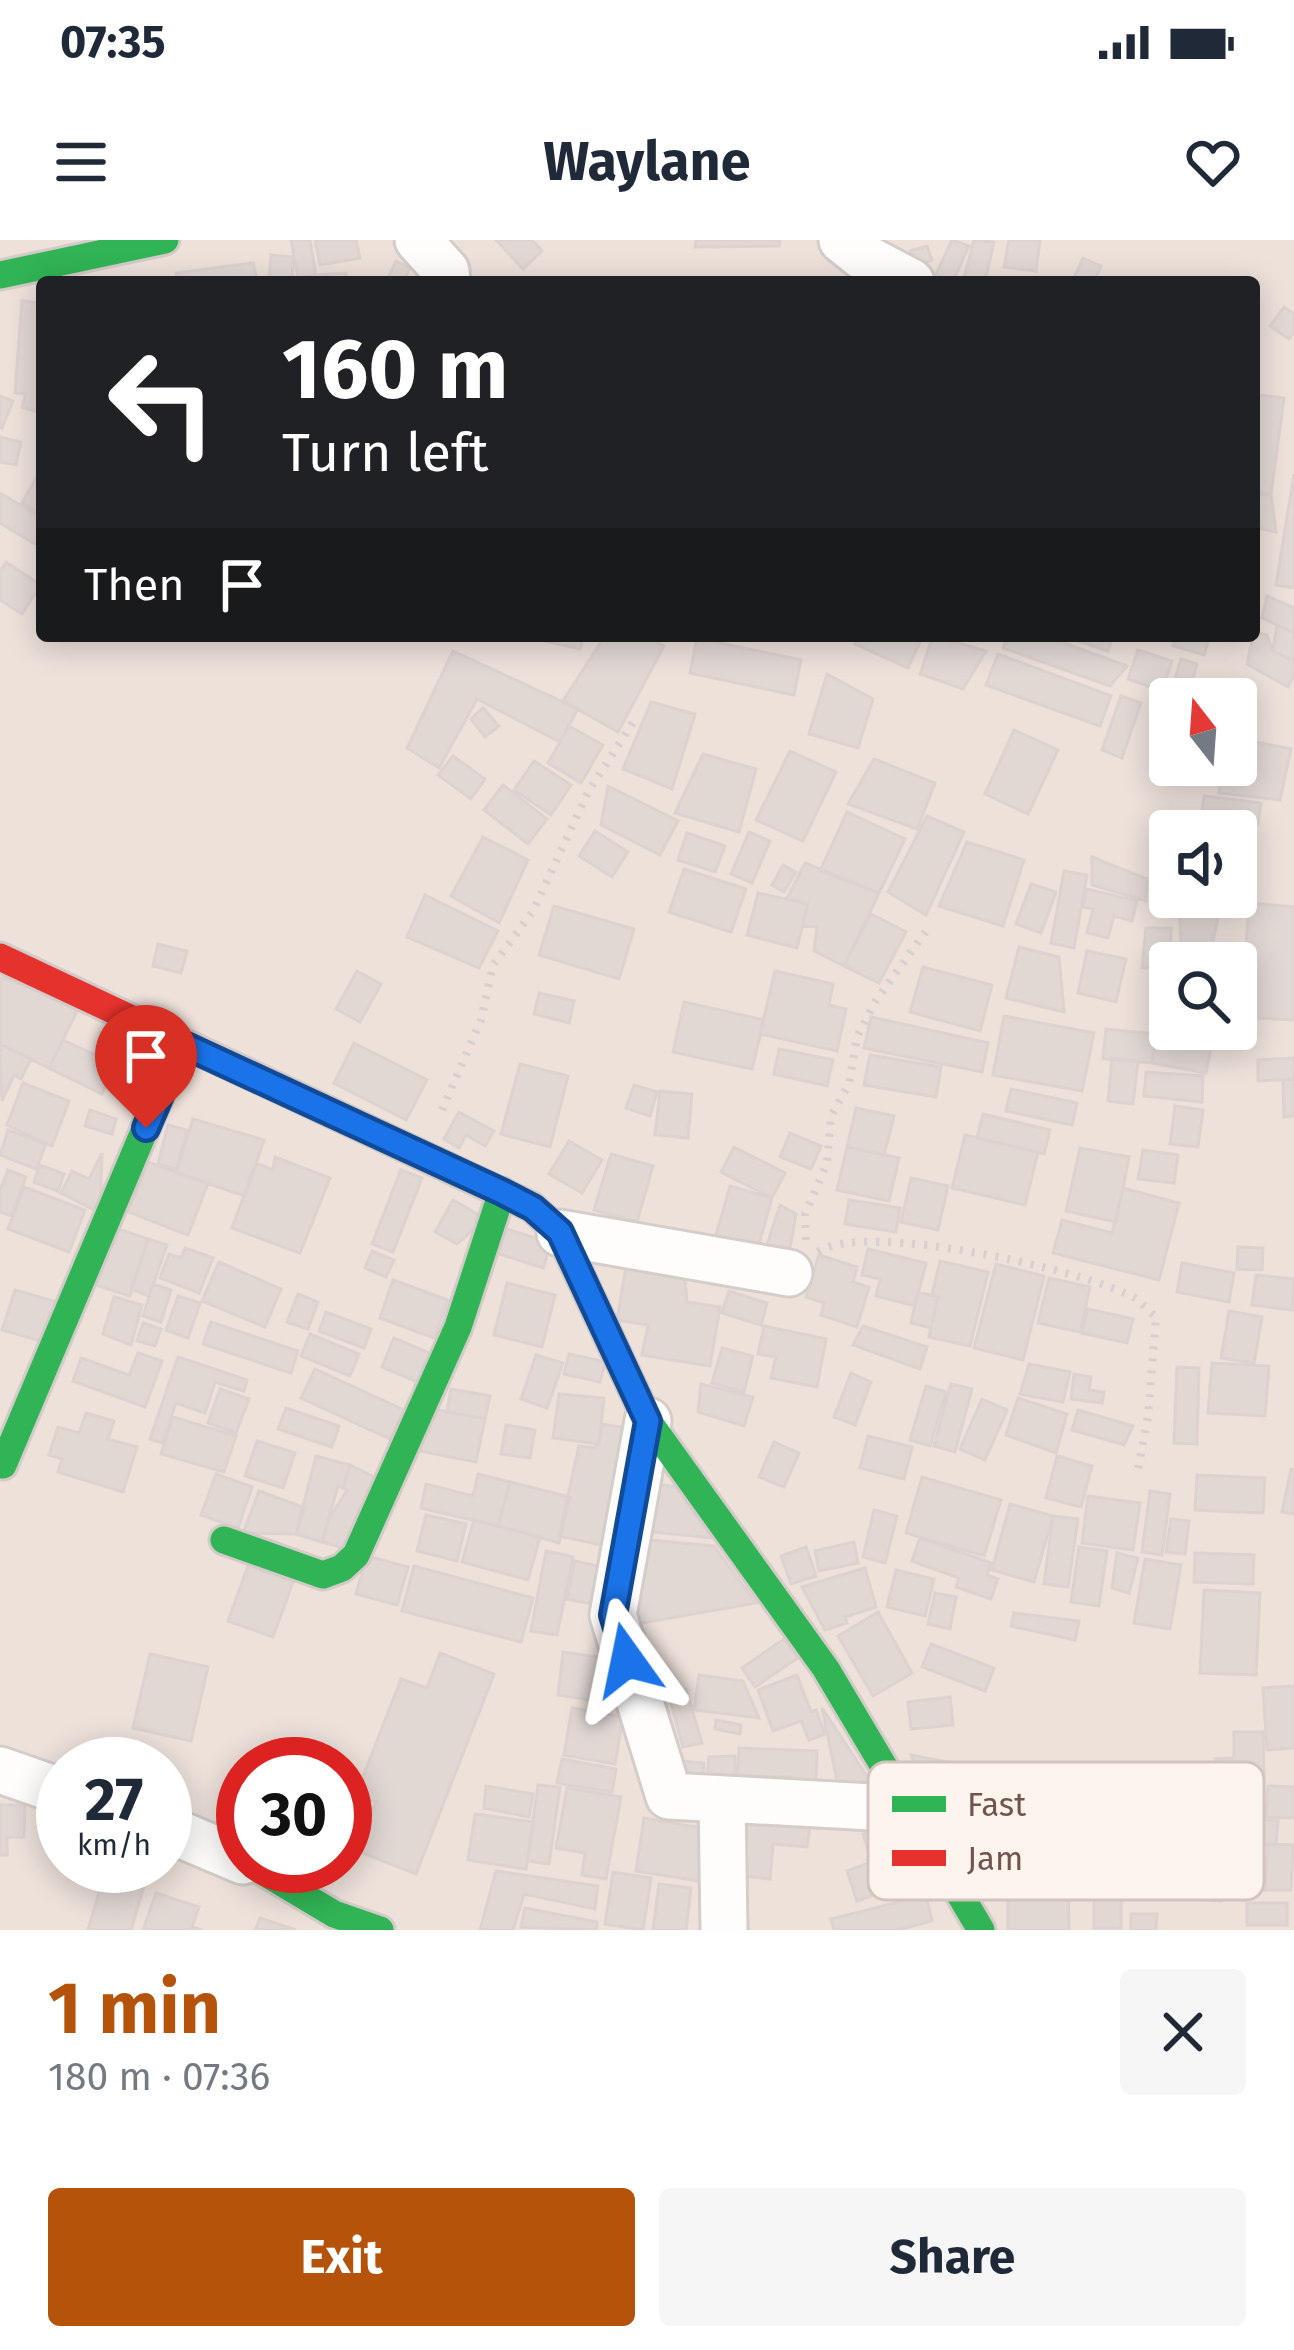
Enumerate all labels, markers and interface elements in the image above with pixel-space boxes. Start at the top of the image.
text: 07:35 [60,15,166,69]
icon: menu [48,129,114,195]
icon: heart [1180,129,1246,195]
text: Waylane [543,130,751,194]
text: 160 m [282,319,508,420]
icon: left [84,324,240,480]
text: Turn left [282,421,489,485]
icon: arrive [209,552,275,618]
text: Then [84,558,185,612]
north arrow [1149,678,1257,786]
map controls [1149,678,1257,1050]
button: sound [1149,810,1257,918]
button: search [1149,942,1257,1050]
pin [95,1005,197,1128]
icon: arrive [113,1023,179,1089]
position arrow [564,1597,690,1723]
speed limit sign: 30 [216,1737,372,1893]
legend [868,1762,1264,1900]
text: 27 [85,1764,143,1836]
text: Fast [967,1785,1026,1825]
text: km/h [77,1827,151,1863]
text: Jam [967,1839,1023,1879]
text: 1 min [48,1966,221,2052]
button: close [1120,1969,1246,2095]
text: 180 m · 07:36 [48,2054,270,2100]
button: Exit [48,2188,635,2326]
button: Share [659,2188,1246,2326]

